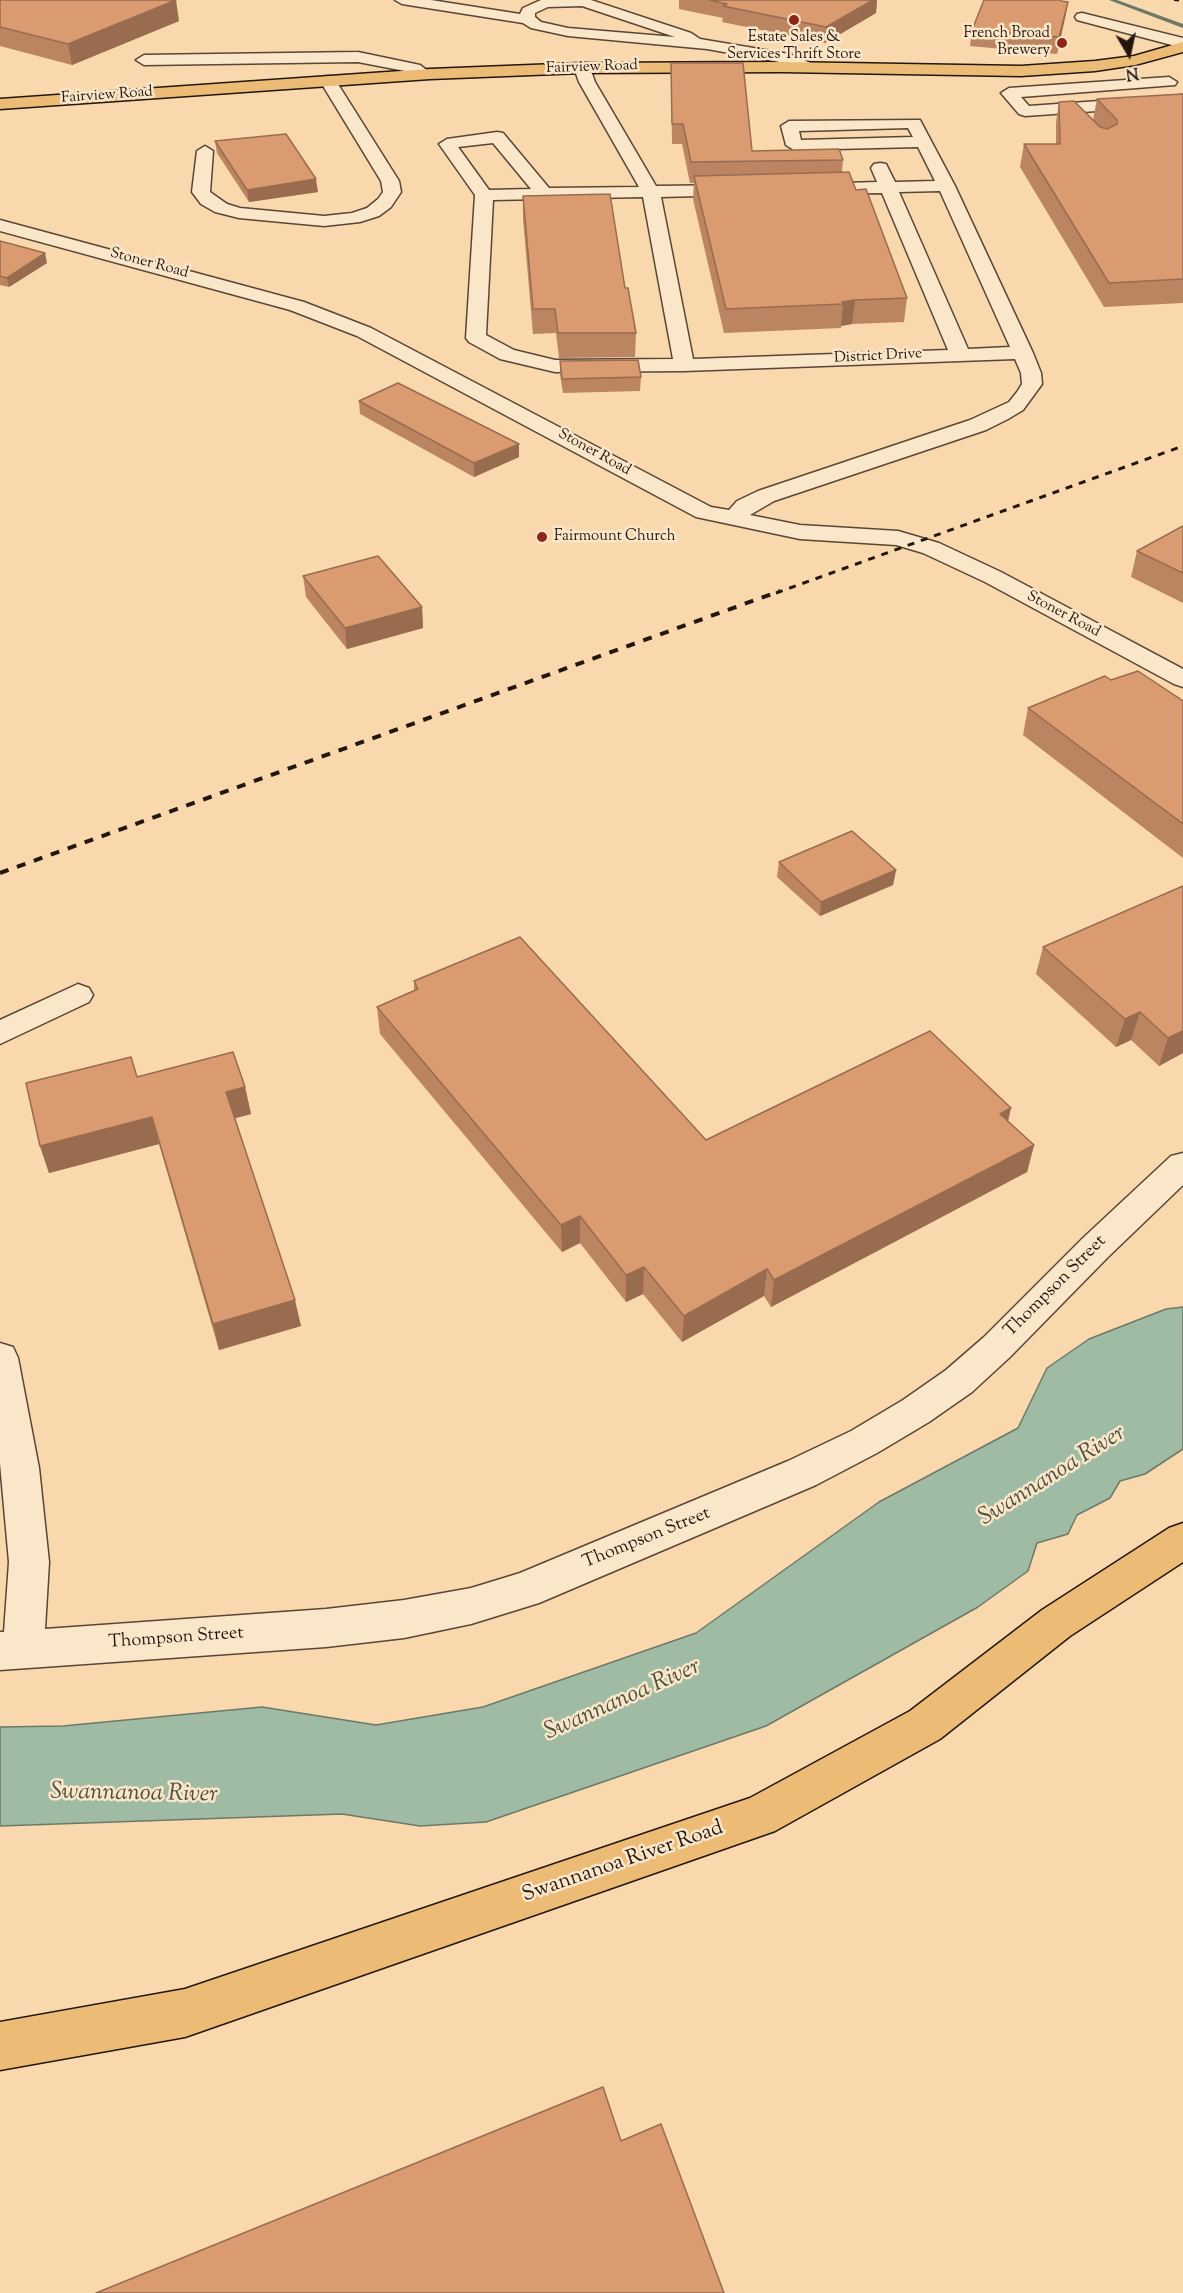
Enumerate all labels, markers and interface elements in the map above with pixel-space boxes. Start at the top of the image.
marker: Estate Sales & Services Thrift Store [787,13,801,27]
north arrow [1099,24,1159,84]
place label: French Broad Brewery [963,25,1050,60]
place label: Estate Sales & Services Thrift Store [727,29,861,64]
marker: French Broad Brewery [1055,36,1069,50]
street label: Fairview Road [546,57,638,79]
text: N [1124,60,1140,85]
street label: Fairview Road [61,84,153,108]
street label: Stoner Road [108,245,190,283]
street label: District Drive [834,346,922,368]
street label: Stoner Road [554,426,634,480]
place label: Fairmount Church [554,528,675,546]
marker: Fairmount Church [535,530,549,544]
street label: Stoner Road [1023,588,1103,642]
street label: Thompson Street [1000,1231,1112,1343]
water label: Swannanoa River [974,1420,1132,1534]
street label: Thompson Street [580,1504,714,1574]
street label: Thompson Street [108,1624,244,1654]
water label: Swannanoa River [541,1654,705,1748]
water label: Swannanoa River [50,1779,218,1811]
street label: Swannanoa River Road [519,1817,727,1909]

